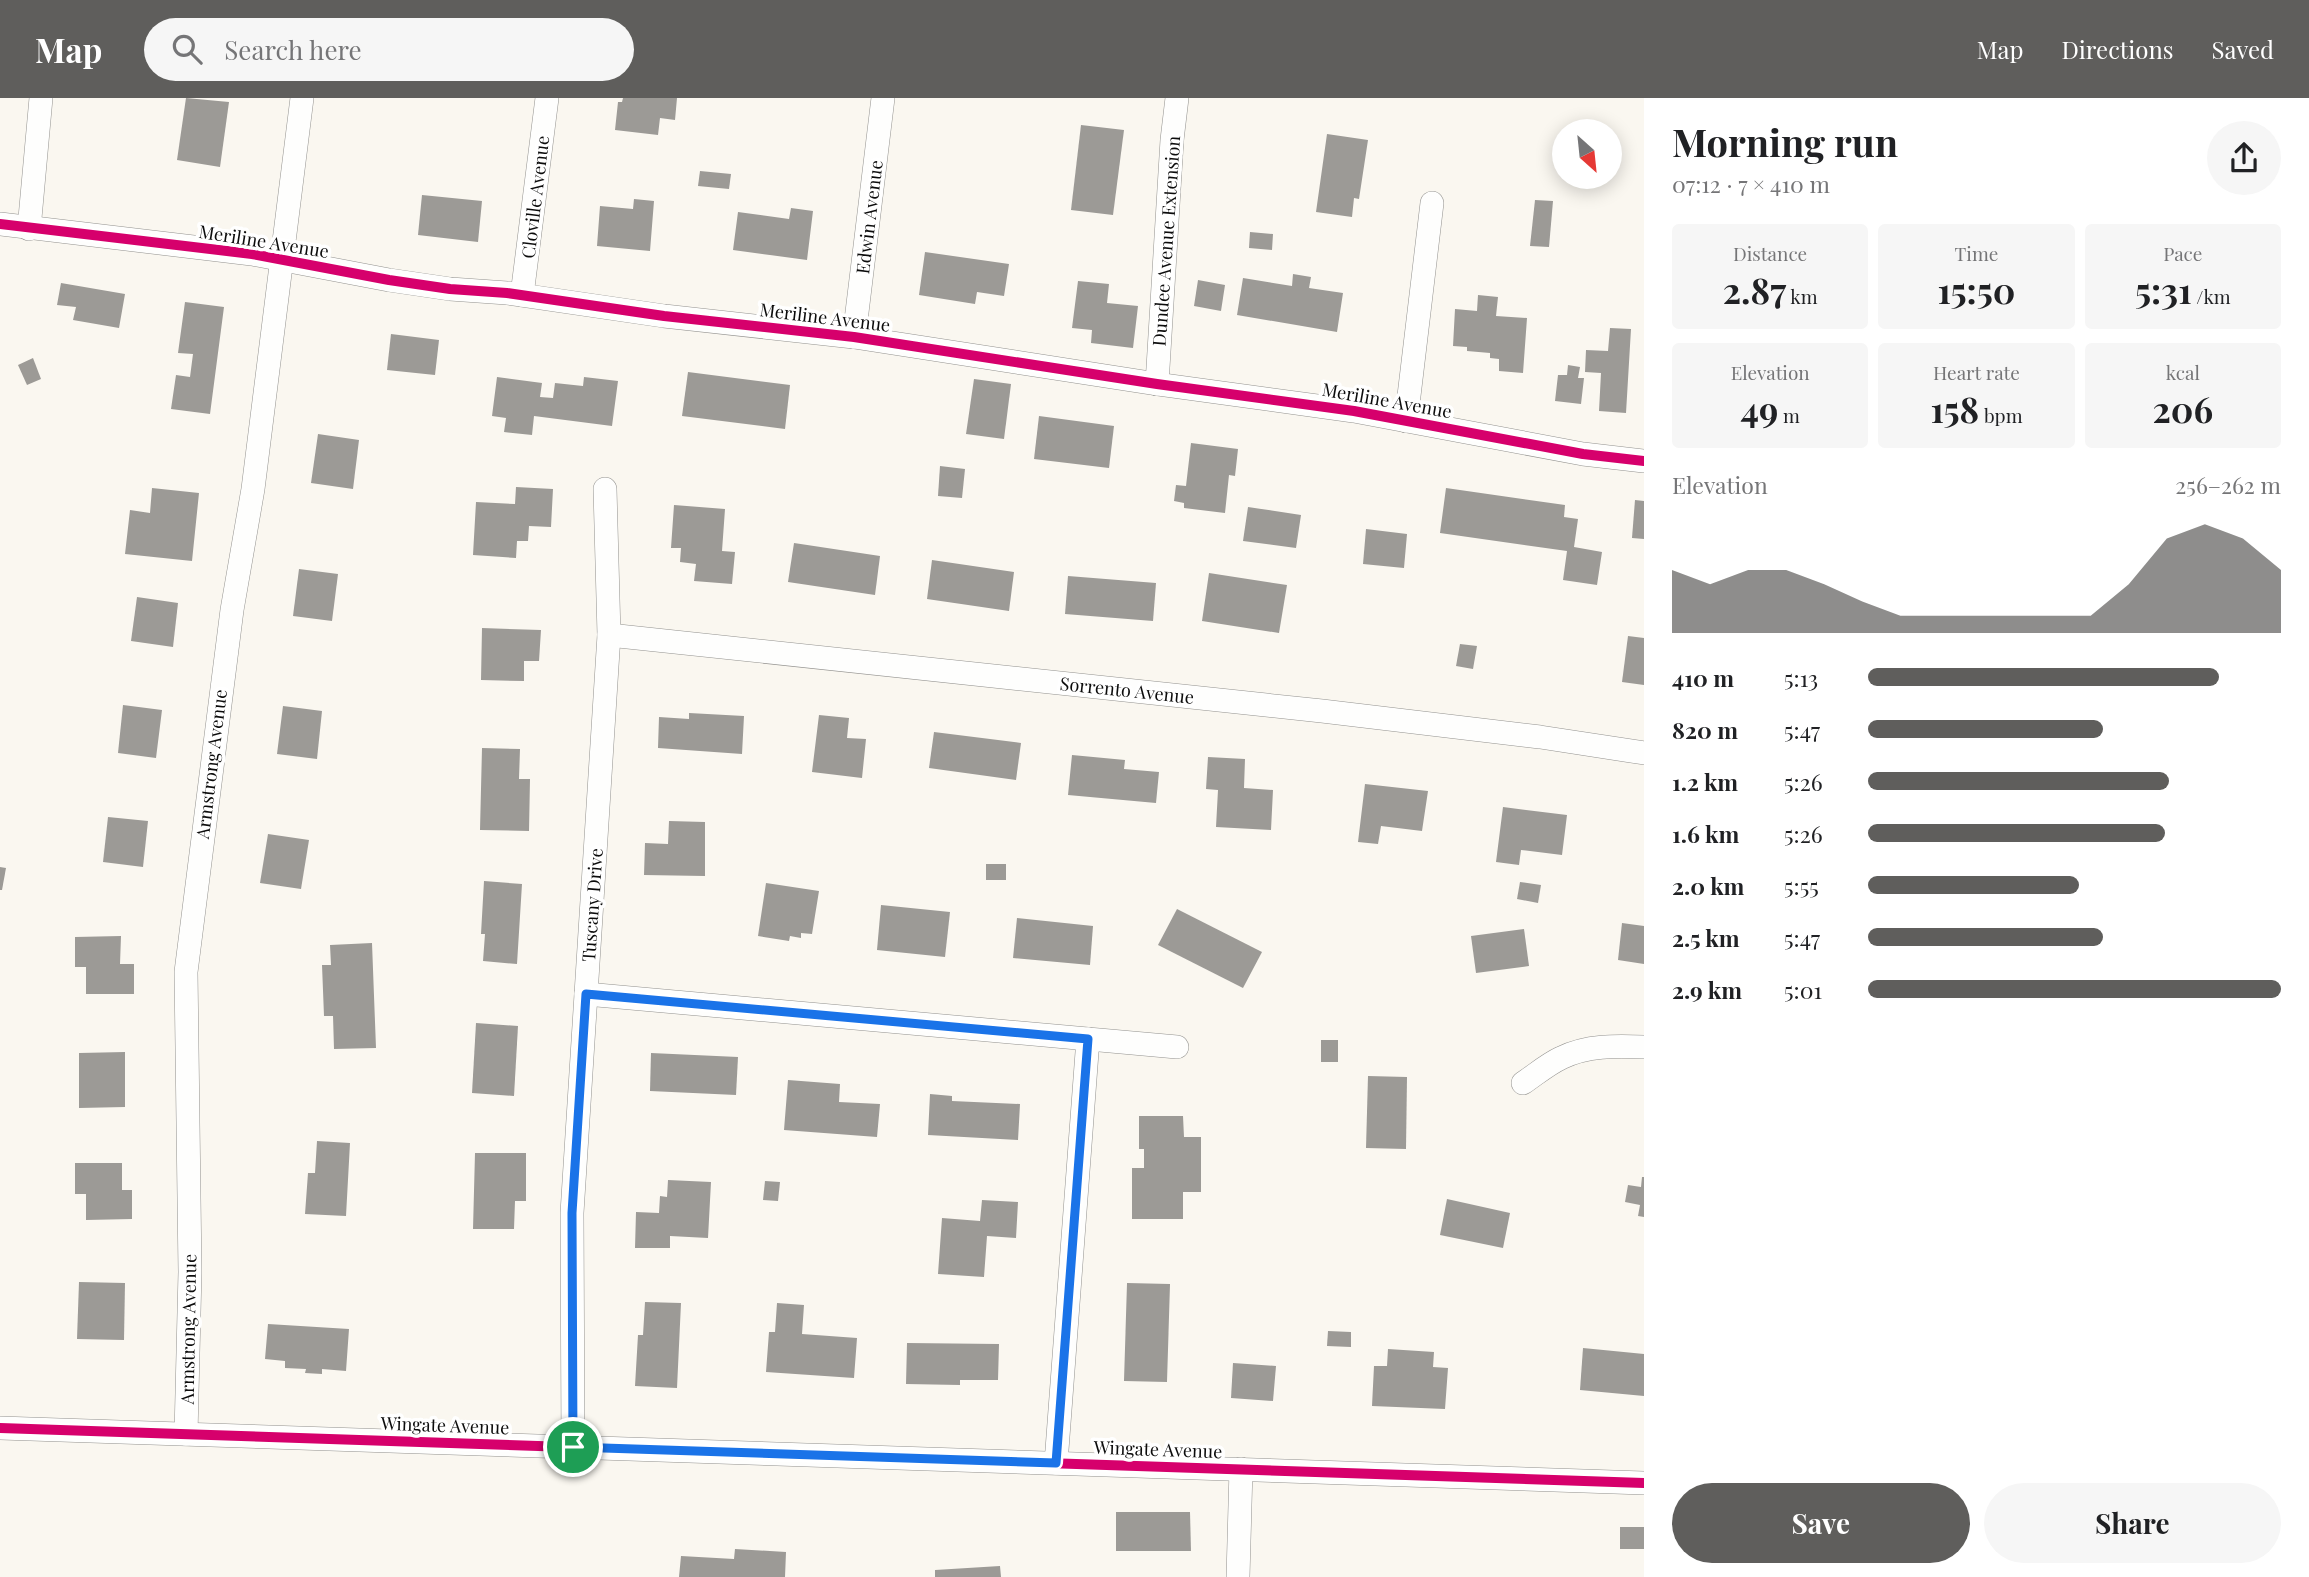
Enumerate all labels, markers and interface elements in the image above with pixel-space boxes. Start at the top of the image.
search box [144,18,634,81]
text: Map [35,27,102,71]
icon: search [168,30,206,68]
text: Search here [224,32,362,67]
text: Map [1977,33,2023,65]
text: Directions [2061,33,2174,65]
text: Saved [2212,33,2274,65]
text: Morning run [1672,116,1898,167]
north arrow [1552,119,1622,189]
map controls [1552,119,1622,189]
button: share [2207,121,2281,195]
street label: Cloville Avenue [516,134,554,260]
street label: Dundee Avenue Extension [1147,135,1185,347]
street label: Edwin Avenue [850,159,888,275]
text: 07:12 · 7 × 410 m [1672,168,1830,199]
street label: Meriline Avenue [197,219,331,263]
text: Distance [1733,240,1807,266]
text: Time [1955,240,1998,266]
text: Pace [2163,240,2202,266]
text: 2.87 [1723,266,1786,313]
text: 15:50 [1938,266,2015,313]
text: 5:31 [2135,266,2192,313]
text: km [1786,283,1818,309]
text: /km [2192,283,2231,309]
street label: Meriline Avenue [758,297,892,337]
text: Elevation [1731,359,1810,385]
text: Heart rate [1933,359,2020,385]
text: kcal [2166,359,2200,385]
street label: Meriline Avenue [1320,377,1454,423]
text: 49 [1740,385,1778,432]
text: 158 [1930,385,1979,432]
text: 206 [2153,385,2213,432]
text: m [1778,402,1800,428]
text: bpm [1979,402,2023,428]
text: Elevation [1672,469,1768,500]
text: 256–262 m [2175,469,2281,500]
text: 410 m [1672,662,1734,693]
text: 5:13 [1784,662,1818,693]
street label: Sorrento Avenue [1059,671,1195,709]
street label: Armstrong Avenue [190,688,232,841]
text: 820 m [1672,714,1738,745]
text: 5:47 [1784,714,1820,745]
text: 1.2 km [1672,766,1738,797]
text: 5:26 [1784,766,1823,797]
text: 1.6 km [1672,818,1739,849]
text: 5:26 [1784,818,1823,849]
street label: Tuscany Drive [576,847,608,963]
text: 2.0 km [1672,870,1744,901]
text: 5:55 [1784,870,1819,901]
text: 2.5 km [1672,922,1739,953]
text: 5:47 [1784,922,1820,953]
text: 2.9 km [1672,974,1742,1005]
text: 5:01 [1784,974,1822,1005]
street label: Armstrong Avenue [175,1253,201,1406]
street label: Wingate Avenue [379,1411,510,1439]
pin [543,1417,603,1477]
icon: arrive [554,1428,592,1466]
street label: Wingate Avenue [1092,1435,1223,1463]
button: Save [1672,1483,1970,1563]
button: Share [1984,1483,2281,1563]

